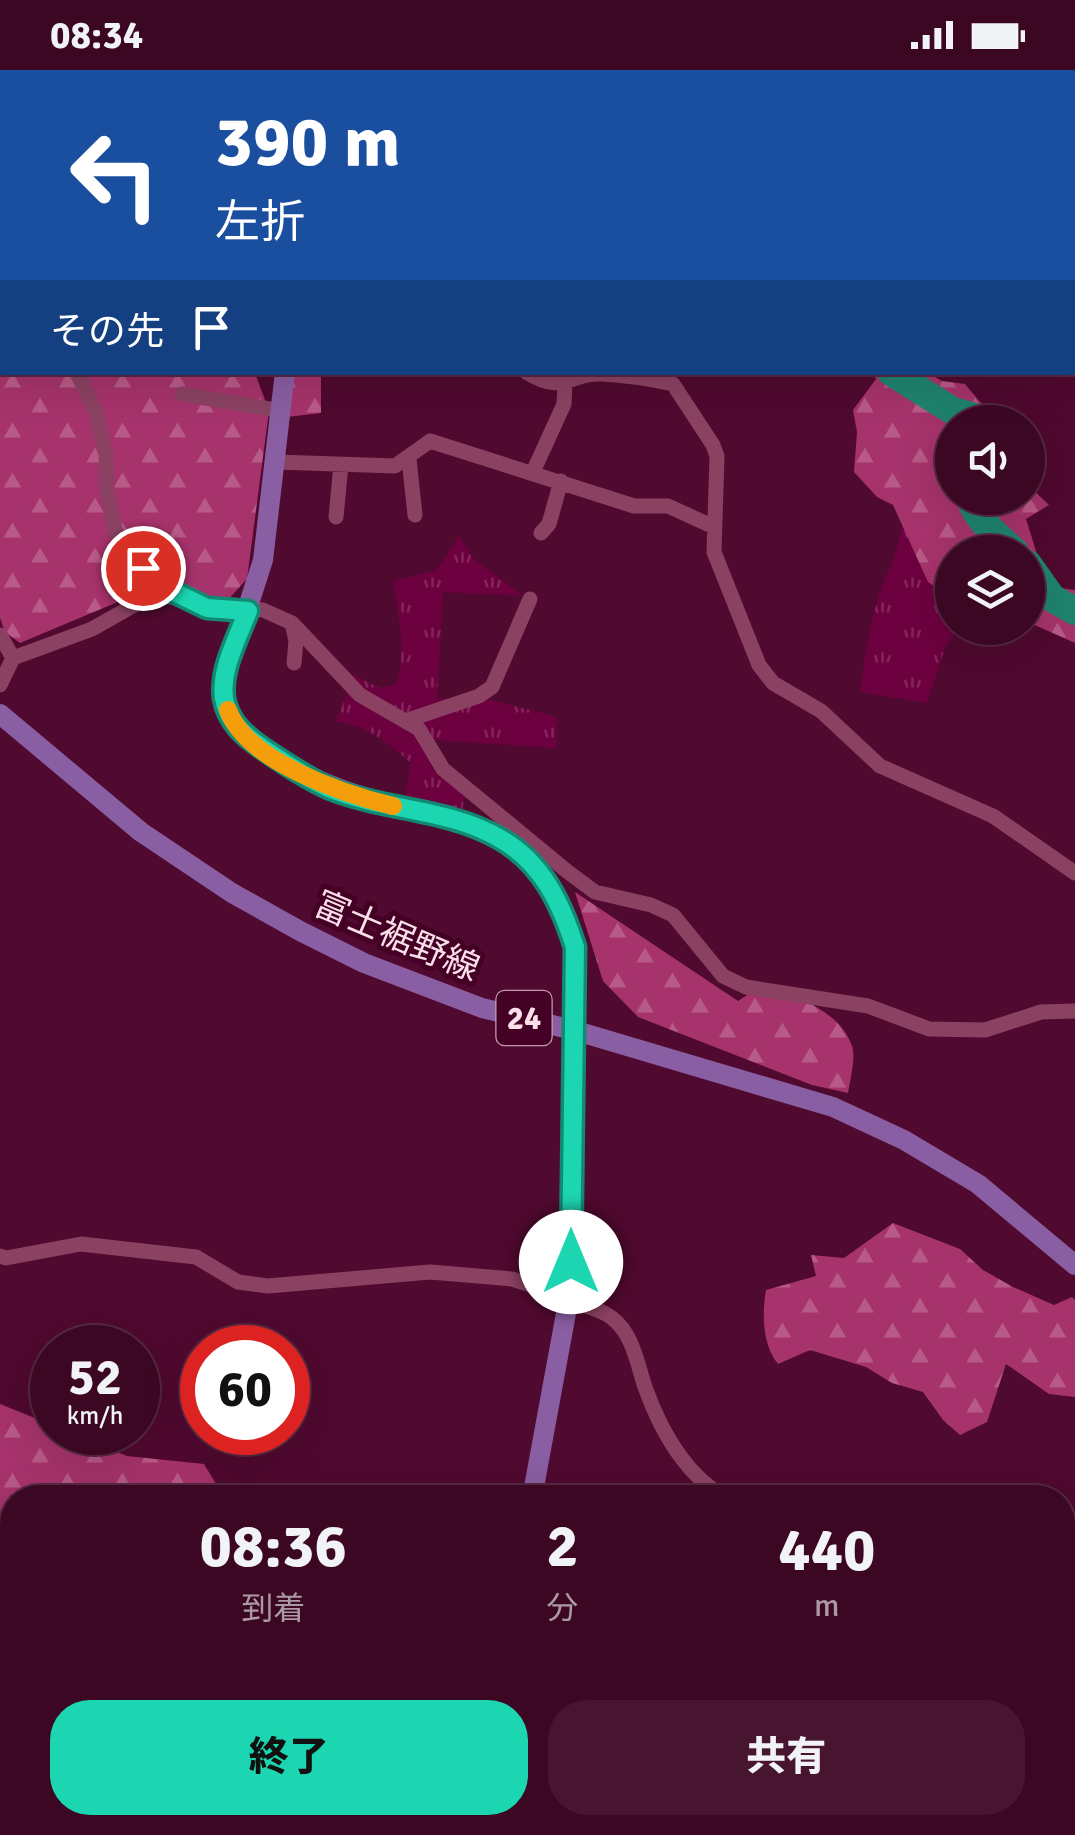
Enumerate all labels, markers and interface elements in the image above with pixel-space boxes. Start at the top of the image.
text: 08:34 [50,12,143,59]
text: 390 m [215,99,400,185]
icon: left [50,110,180,240]
text: 左折 [215,195,305,250]
icon: arrive [184,300,239,355]
text: その先 [50,308,164,355]
map controls [935,405,1045,645]
button: sound [935,405,1045,515]
pin [101,526,186,611]
button: layers [935,535,1045,645]
icon: arrive [116,541,171,596]
street label: 富士裾野線 [308,882,486,990]
road number: 24 [496,991,552,1045]
position arrow [519,1210,623,1314]
speed limit sign: 60 [180,1325,310,1455]
text: 52 [68,1347,122,1409]
text: km/h [67,1400,123,1431]
text: 08:36 [200,1510,347,1584]
text: 2 [546,1510,579,1584]
text: 440 [778,1514,875,1588]
text: m [814,1586,840,1625]
text: 到着 [241,1589,305,1628]
text: 分 [547,1589,579,1628]
button: 終了 [50,1700,528,1815]
button: 共有 [548,1700,1025,1815]

